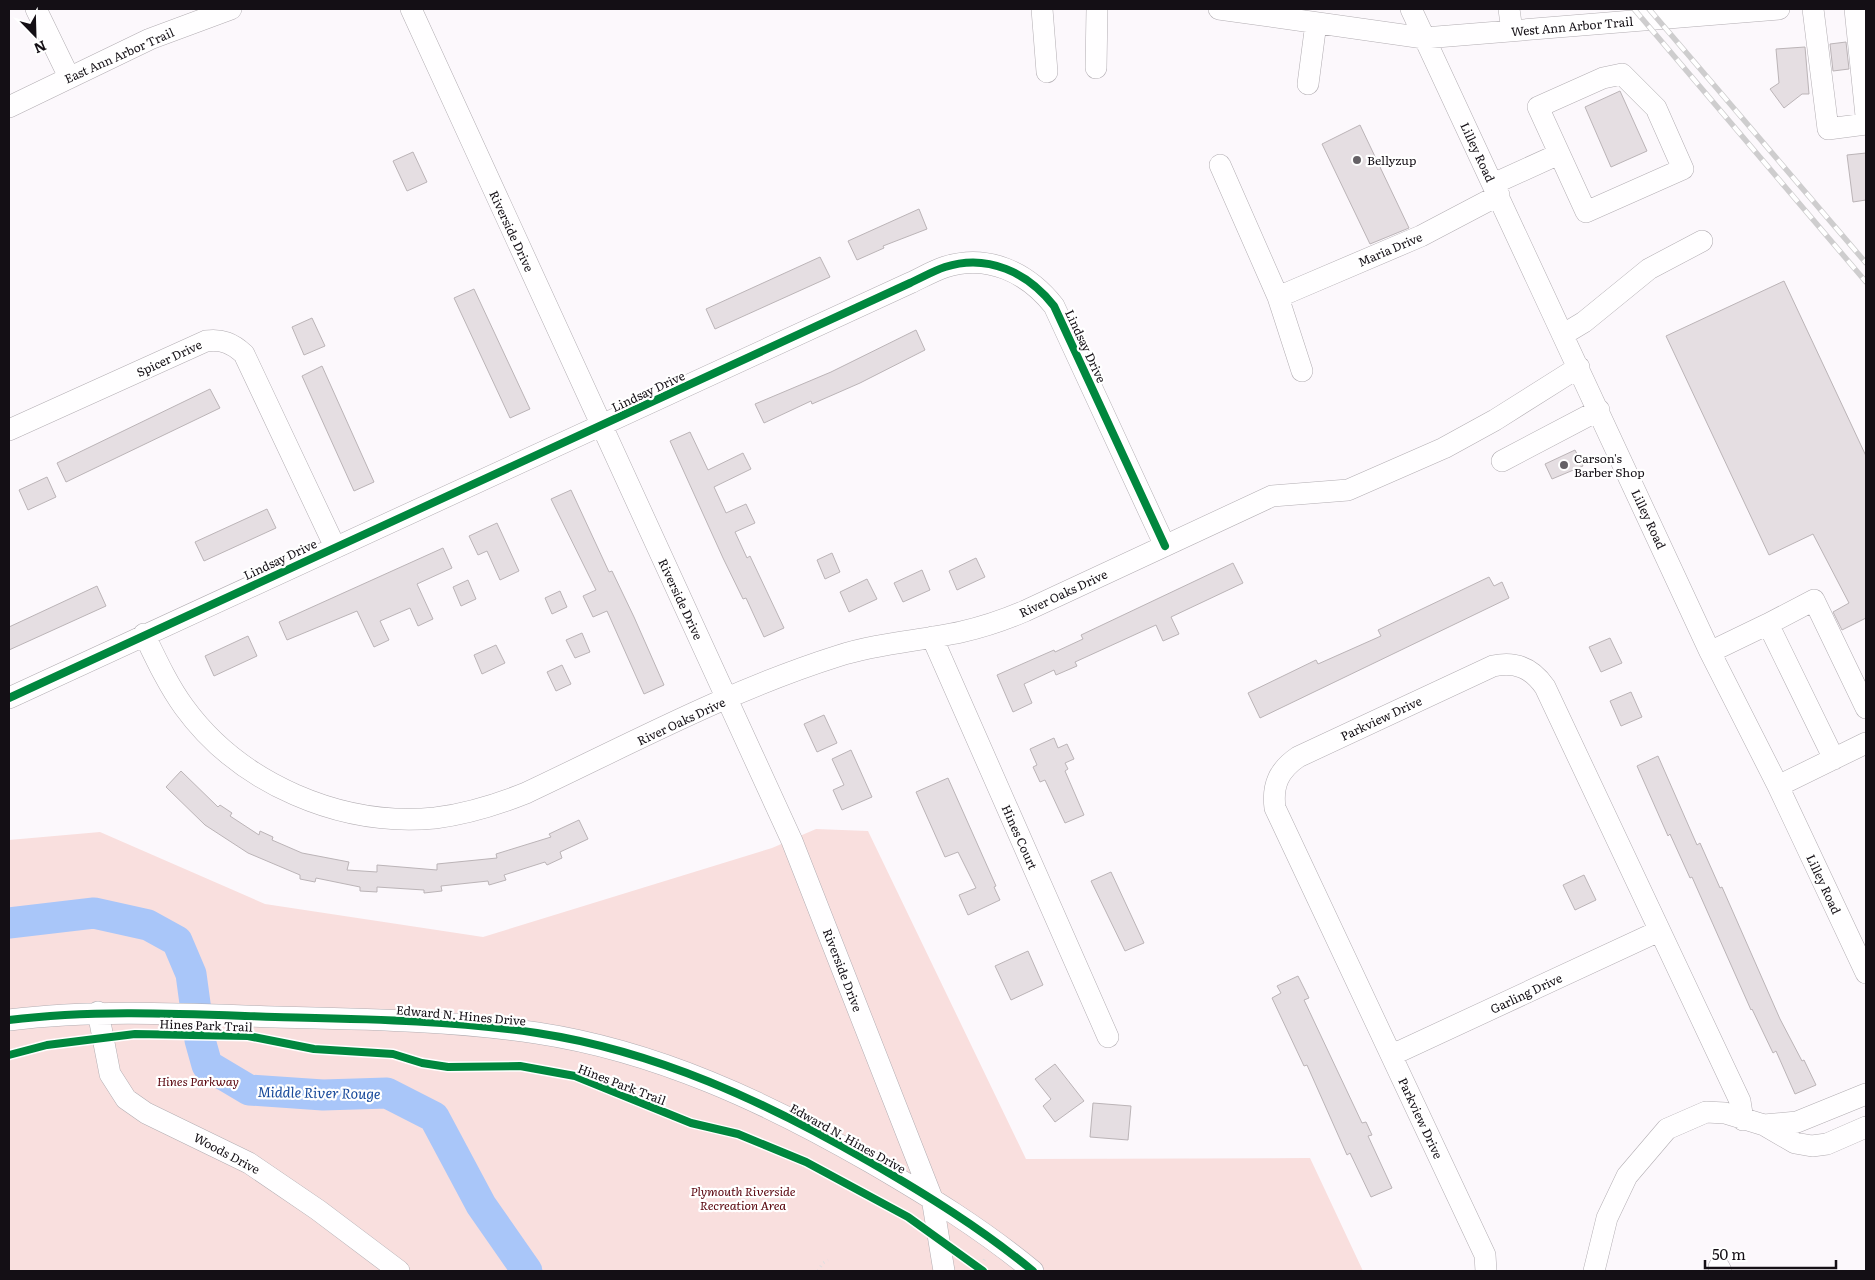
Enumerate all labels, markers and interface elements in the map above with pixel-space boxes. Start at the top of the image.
north arrow [10,10,60,60]
street label: West Ann Arbor Trail [1510,12,1634,40]
street label: East Ann Arbor Trail [61,23,177,87]
text: N [31,36,50,59]
street label: Lilley Road [1456,119,1500,185]
place label: Bellyzup [1367,151,1416,169]
marker: Bellyzup [1351,154,1363,166]
street label: Riverside Drive [485,187,539,275]
street label: Maria Drive [1355,227,1425,271]
street label: Lindsay Drive [1061,306,1111,386]
street label: Spicer Drive [133,335,205,381]
street label: Lindsay Drive [608,366,688,416]
place label: Carson's Barber Shop [1574,449,1645,481]
marker: Carson's Barber Shop [1558,459,1570,471]
street label: Lilley Road [1627,486,1671,552]
street label: Lindsay Drive [240,534,320,584]
street label: Riverside Drive [654,555,708,643]
street label: River Oaks Drive [1016,565,1110,621]
street label: Parkview Drive [1337,691,1425,745]
street label: River Oaks Drive [634,693,728,749]
street label: Hines Court [998,802,1042,872]
street label: Lilley Road [1802,851,1846,917]
street label: Riverside Drive [819,926,867,1014]
street label: Garling Drive [1487,968,1565,1018]
street label: Edward N. Hines Drive [395,1000,527,1030]
street label: Hines Park Trail [159,1014,253,1036]
street label: Hines Park Trail [575,1059,669,1109]
park label: Hines Parkway [157,1072,239,1090]
street label: Parkview Drive [1394,1074,1448,1162]
water label: Middle River Rouge [257,1081,381,1103]
street label: Edward N. Hines Drive [787,1099,909,1177]
street label: Woods Drive [191,1128,263,1178]
park label: Plymouth Riverside Recreation Area [690,1182,796,1214]
scale bar [1705,1238,1836,1270]
text: 50 m [1712,1242,1746,1265]

